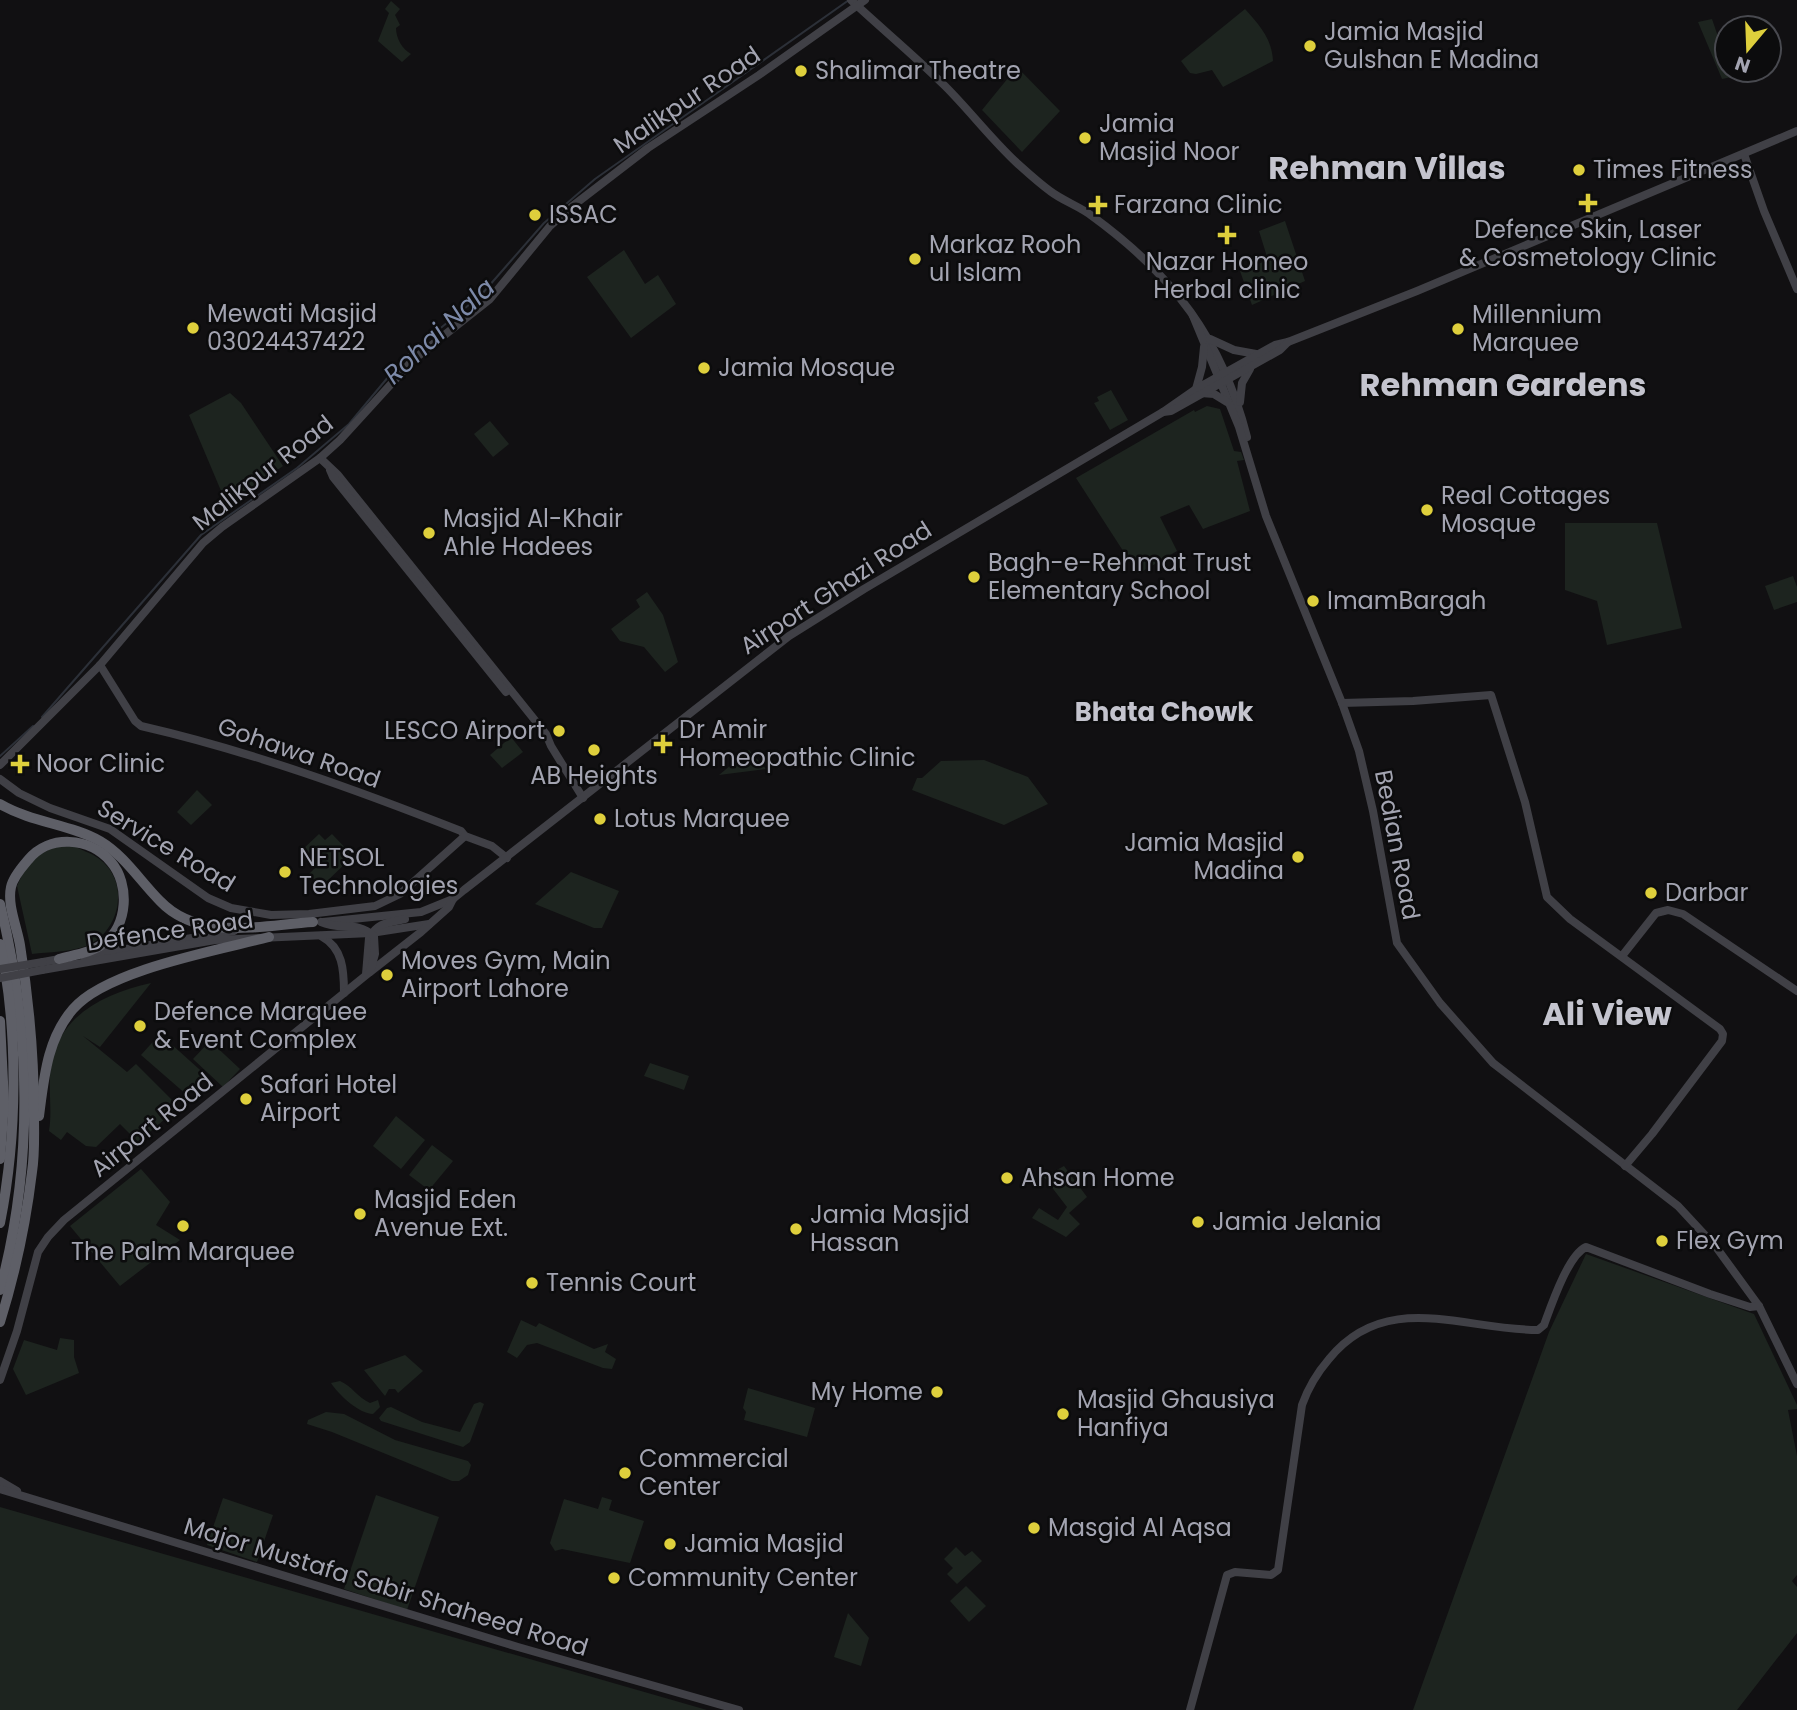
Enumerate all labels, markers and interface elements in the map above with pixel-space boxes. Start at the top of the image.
north arrow [1713,14,1783,84]
place label: Jamia Masjid Gulshan E Madina [1324,15,1539,76]
street label: Malikpur Road [607,38,767,161]
marker: Jamia Masjid Gulshan E Madina [1302,38,1318,54]
text: N [1731,50,1754,80]
place label: Shalimar Theatre [815,54,1021,87]
marker: Shalimar Theatre [793,63,809,79]
place label: Jamia Masjid Noor [1099,107,1239,168]
marker: Jamia Masjid Noor [1077,130,1093,146]
district label: Rehman Villas [1268,145,1506,190]
place label: Times Fitness [1593,153,1752,186]
marker: Times Fitness [1571,162,1587,178]
place label: Farzana Clinic [1114,188,1283,221]
marker: Defence Skin, Laser & Cosmetology Clinic [1578,193,1598,213]
marker: Farzana Clinic [1088,195,1108,215]
place label: ISSAC [549,198,618,231]
marker: ISSAC [527,207,543,223]
place label: Defence Skin, Laser & Cosmetology Clinic [1459,213,1717,274]
marker: Nazar Homeo Herbal clinic [1217,225,1237,245]
place label: Markaz Rooh ul Islam [929,228,1081,289]
place label: Nazar Homeo Herbal clinic [1146,245,1308,306]
marker: Markaz Rooh ul Islam [907,251,923,267]
water label: Rohai Nala [375,270,503,392]
place label: Mewati Masjid 03024437422 [207,297,377,358]
place label: Millennium Marquee [1472,298,1602,359]
marker: Mewati Masjid 03024437422 [185,320,201,336]
marker: Millennium Marquee [1450,321,1466,337]
place label: Jamia Mosque [718,351,895,384]
marker: Jamia Mosque [696,360,712,376]
district label: Rehman Gardens [1360,362,1646,407]
street label: Malikpur Road [185,407,340,538]
place label: Real Cottages Mosque [1441,479,1610,540]
place label: Masjid Al-Khair Ahle Hadees [443,502,623,563]
marker: Real Cottages Mosque [1419,502,1435,518]
street label: Airport Ghazi Road [733,513,938,662]
marker: Masjid Al-Khair Ahle Hadees [421,525,437,541]
place label: Bagh-e-Rehmat Trust Elementary School [988,546,1251,607]
marker: Bagh-e-Rehmat Trust Elementary School [966,569,982,585]
place label: ImamBargah [1327,584,1486,617]
marker: ImamBargah [1305,593,1321,609]
district label: Bhata Chowk [1075,694,1253,730]
street label: Gohawa Road [213,709,385,796]
place label: Dr Amir Homeopathic Clinic [679,713,916,774]
place label: LESCO Airport [384,714,545,747]
marker: LESCO Airport [551,723,567,739]
marker: Dr Amir Homeopathic Clinic [653,734,673,754]
marker: AB Heights [586,742,602,758]
place label: Noor Clinic [36,747,165,780]
marker: Noor Clinic [10,754,30,774]
place label: AB Heights [530,759,658,792]
street label: Bedian Road [1367,767,1428,923]
street label: Service Road [91,791,241,900]
place label: Lotus Marquee [614,802,790,835]
marker: Lotus Marquee [592,811,608,827]
place label: Jamia Masjid Madina [1124,826,1284,887]
place label: NETSOL Technologies [299,841,458,902]
marker: Jamia Masjid Madina [1290,849,1306,865]
marker: NETSOL Technologies [277,864,293,880]
place label: Darbar [1665,876,1749,909]
marker: Darbar [1643,885,1659,901]
street label: Defence Road [84,902,256,959]
place label: Moves Gym, Main Airport Lahore [401,944,611,1005]
marker: Moves Gym, Main Airport Lahore [379,967,395,983]
district label: Ali View [1542,991,1672,1036]
place label: Defence Marquee & Event Complex [154,995,367,1056]
marker: Defence Marquee & Event Complex [132,1018,148,1034]
street label: Airport Road [83,1065,220,1184]
place label: Safari Hotel Airport [260,1068,397,1129]
marker: Safari Hotel Airport [238,1091,254,1107]
place label: Ahsan Home [1021,1161,1175,1194]
marker: Ahsan Home [999,1170,1015,1186]
place label: Masjid Eden Avenue Ext. [374,1183,517,1244]
place label: Jamia Masjid Hassan [810,1198,970,1259]
place label: Jamia Jelania [1212,1205,1381,1238]
marker: Masjid Eden Avenue Ext. [352,1206,368,1222]
marker: Jamia Jelania [1190,1214,1206,1230]
marker: The Palm Marquee [175,1218,191,1234]
marker: Jamia Masjid Hassan [788,1221,804,1237]
place label: Flex Gym [1676,1224,1784,1257]
marker: Flex Gym [1654,1233,1670,1249]
place label: The Palm Marquee [71,1235,295,1268]
place label: Tennis Court [546,1266,696,1299]
marker: Tennis Court [524,1275,540,1291]
place label: My Home [811,1375,923,1408]
place label: Masjid Ghausiya Hanfiya [1077,1383,1275,1444]
marker: My Home [929,1384,945,1400]
marker: Masjid Ghausiya Hanfiya [1055,1406,1071,1422]
place label: Commercial Center [639,1442,789,1503]
marker: Commercial Center [617,1465,633,1481]
street label: Major Mustafa Sabir Shaheed Road [180,1509,592,1664]
place label: Masgid Al Aqsa [1048,1511,1232,1544]
marker: Masgid Al Aqsa [1026,1520,1042,1536]
place label: Jamia Masjid [684,1527,844,1560]
marker: Jamia Masjid [662,1536,678,1552]
place label: Community Center [628,1561,858,1594]
marker: Community Center [606,1570,622,1586]

